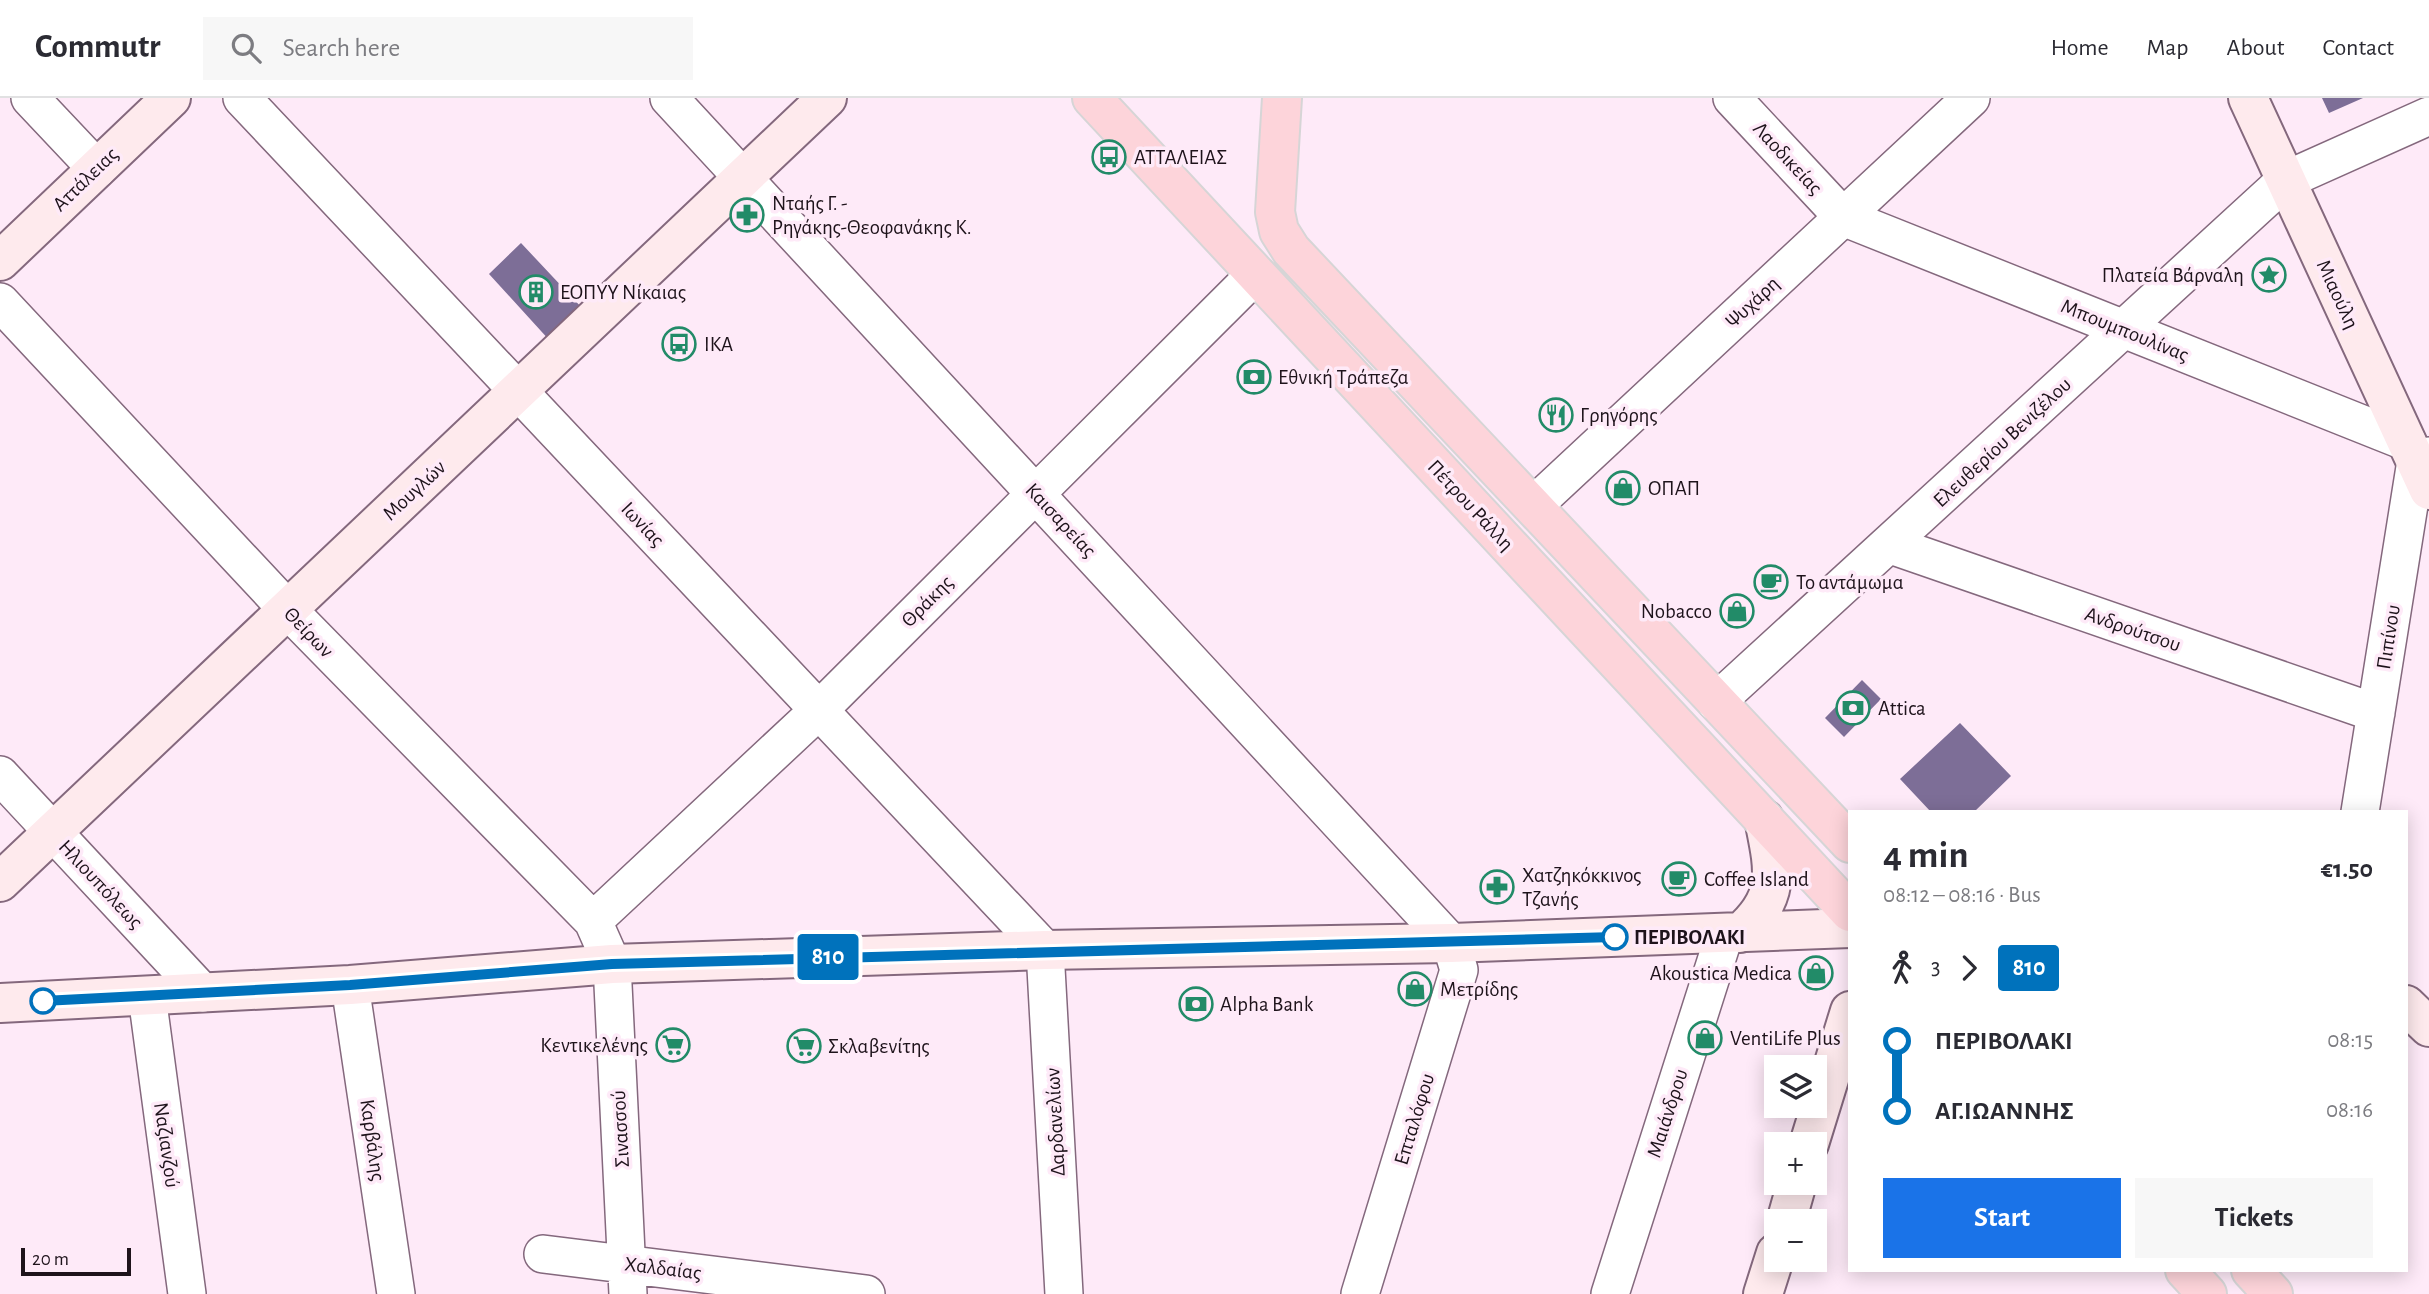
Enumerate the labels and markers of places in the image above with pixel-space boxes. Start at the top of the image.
bus stop icon: ΑΤΤΑΛΕΙΑΣ [1090,138,1128,176]
place label: ΑΤΤΑΛΕΙΑΣ [1134,147,1227,168]
place label: Νταής Γ. - Ρηγάκης-Θεοφανάκης Κ. [772,193,972,238]
pharmacy icon: Νταής Γ. - Ρηγάκης-Θεοφανάκης Κ. [728,196,766,234]
place icon: Πλατεία Βάρναλη [2250,256,2288,294]
place label: Πλατεία Βάρναλη [2102,265,2244,286]
building icon: ΕΟΠΥΥ Νίκαιας [517,273,555,311]
place label: ΕΟΠΥΥ Νίκαιας [560,282,686,303]
bus stop icon: ΙΚΑ [660,325,698,363]
place label: ΙΚΑ [704,334,733,355]
bank icon: Εθνική Τράπεζα [1235,358,1273,396]
place label: Εθνική Τράπεζα [1278,367,1409,388]
restaurant icon: Γρηγόρης [1537,396,1575,434]
place label: Γρηγόρης [1580,405,1658,426]
shop icon: ΟΠΑΠ [1604,469,1642,507]
place label: ΟΠΑΠ [1648,478,1700,499]
cafe icon: Το αντάμωμα [1752,563,1790,601]
place label: Το αντάμωμα [1796,572,1904,593]
shop icon: Nobacco [1718,592,1756,630]
place label: Nobacco [1641,601,1712,622]
bank icon: Attica [1834,689,1872,727]
place label: Attica [1878,698,1926,719]
cafe icon: Coffee Island [1660,860,1698,898]
place label: Χατζηκόκκινος Τζανής [1522,865,1641,910]
pharmacy icon: Χατζηκόκκινος Τζανής [1478,868,1516,906]
place label: Coffee Island [1704,869,1809,890]
marker: ΠΕΡΙΒΟΛΑΚΙ [1602,924,1628,950]
place label: ΠΕΡΙΒΟΛΑΚΙ [1634,927,1745,948]
shop icon: Akoustica Medica [1797,954,1835,992]
place label: Akoustica Medica [1650,963,1792,984]
shop icon: Μετρίδης [1396,970,1434,1008]
place label: Μετρίδης [1440,979,1518,1000]
bank icon: Alpha Bank [1177,985,1215,1023]
unlabelled marker [30,988,56,1014]
place label: Alpha Bank [1220,994,1314,1015]
shop icon: VentiLife Plus [1686,1019,1724,1057]
supermarket icon: Κεντικελένης [654,1026,692,1064]
supermarket icon: Σκλαβενίτης [785,1027,823,1065]
place label: VentiLife Plus [1730,1028,1841,1049]
place label: Κεντικελένης [540,1035,648,1056]
place label: Σκλαβενίτης [828,1036,930,1057]

